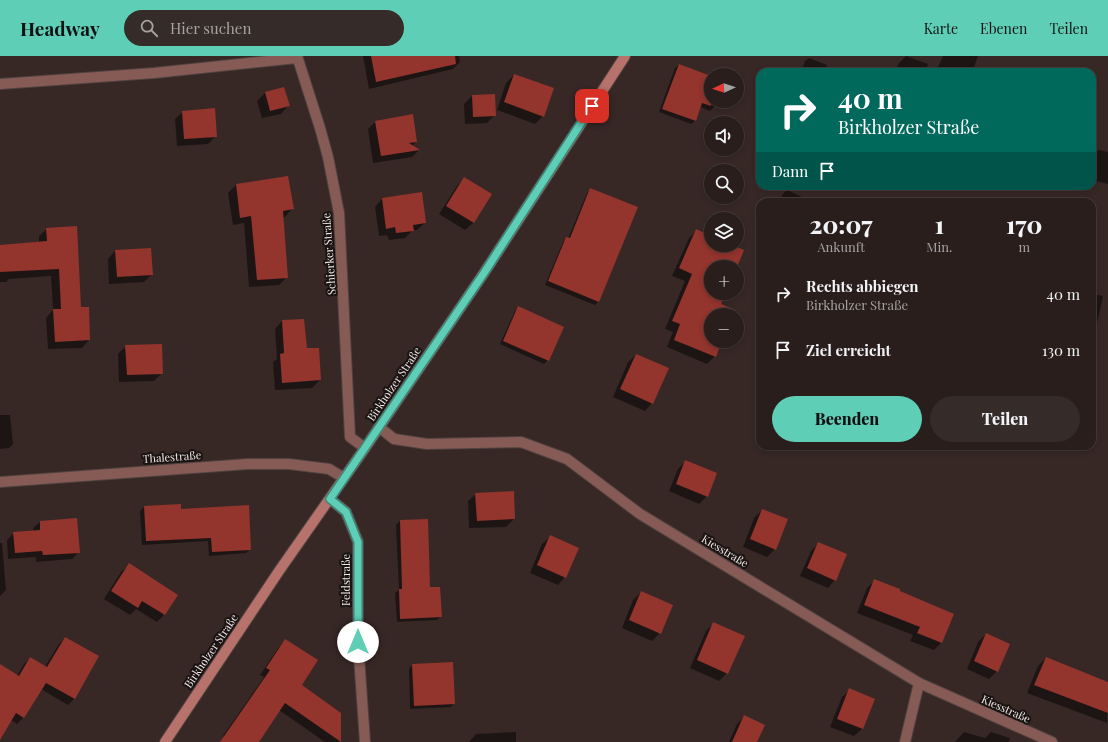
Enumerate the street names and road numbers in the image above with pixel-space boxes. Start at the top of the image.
street label: Schierker Straße [318,212,339,296]
street label: Birkholzer Straße [363,343,424,424]
street label: Thalestraße [142,447,202,466]
street label: Kiesstraße [699,531,752,571]
street label: Feldstraße [338,553,353,606]
street label: Birkholzer Straße [180,610,241,691]
street label: Kiesstraße [979,691,1033,726]

